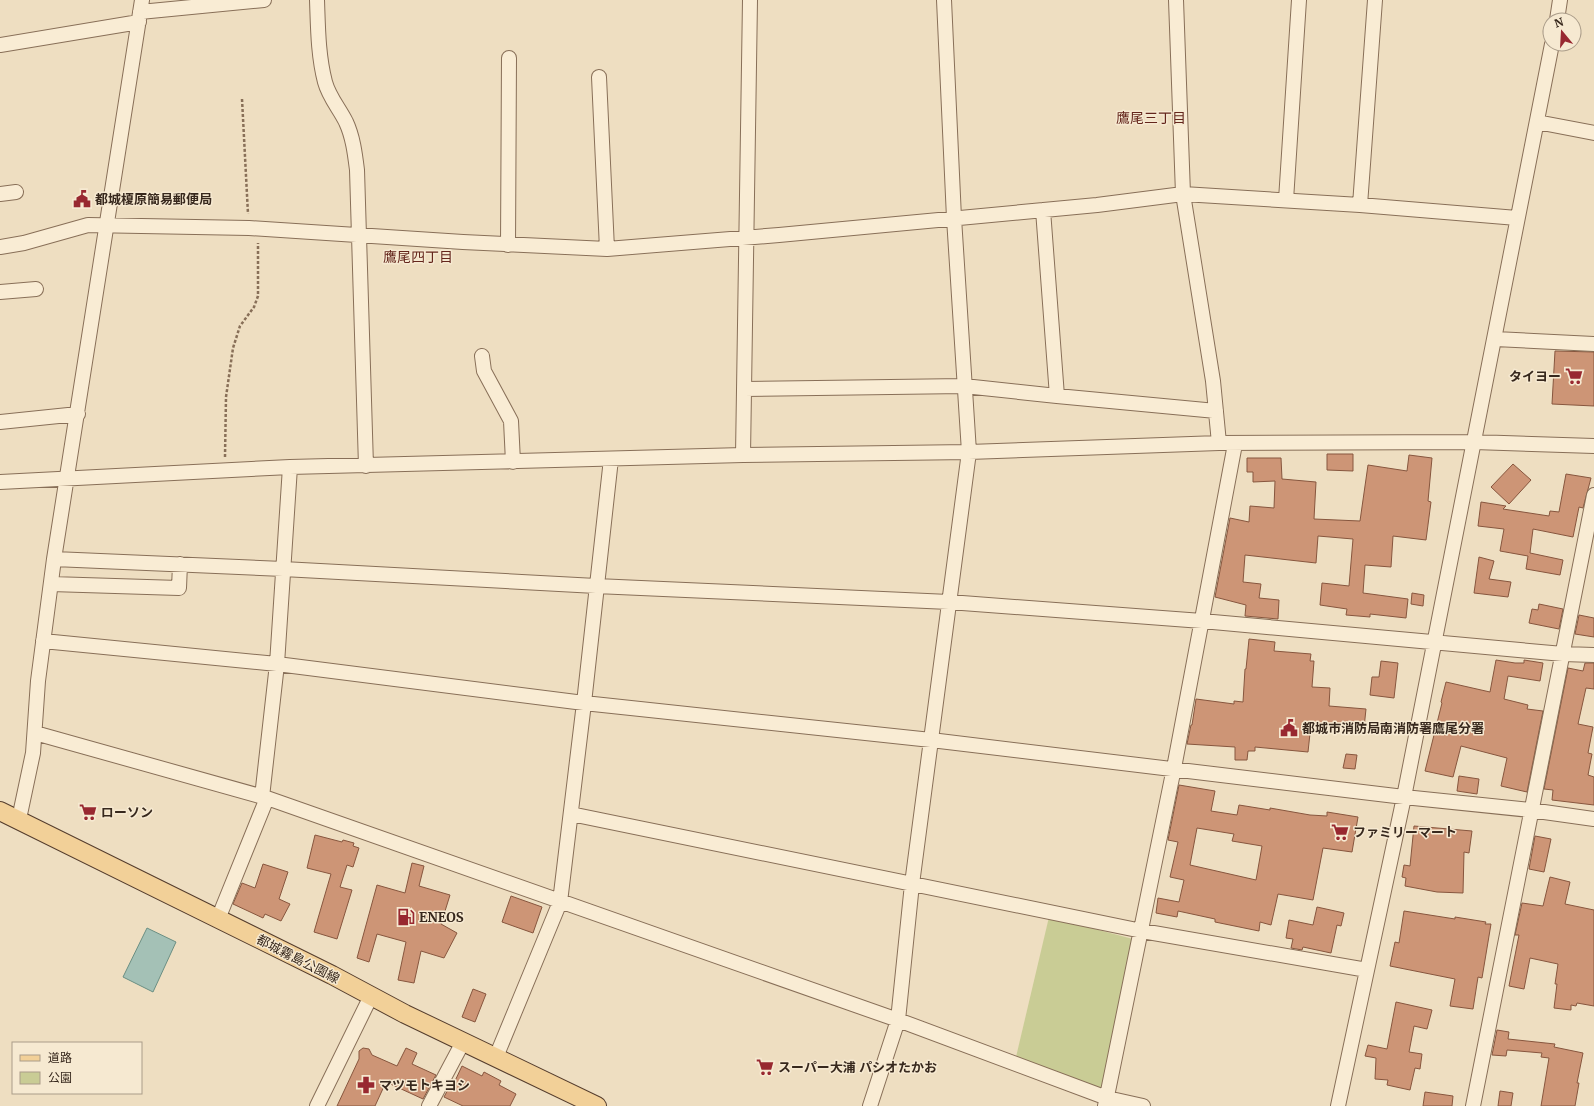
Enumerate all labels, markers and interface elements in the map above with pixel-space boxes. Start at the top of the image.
north arrow [1542,12,1582,52]
text: N [1553,14,1565,30]
district label: 鷹尾三丁目 [1116,109,1186,127]
public building icon: 都城榎原簡易郵便局 [72,189,92,209]
place label: 都城榎原簡易郵便局 [95,191,212,208]
district label: 鷹尾四丁目 [383,248,453,266]
supermarket icon: タイヨー [1564,366,1584,386]
place label: タイヨー [1509,368,1561,385]
public building icon: 都城市消防局南消防署鷹尾分署 [1279,718,1299,738]
place label: 都城市消防局南消防署鷹尾分署 [1302,720,1484,737]
supermarket icon: ローソン [78,802,98,822]
place label: ローソン [101,804,153,821]
supermarket icon: ファミリーマート [1330,822,1350,842]
place label: ファミリーマート [1353,824,1457,841]
fuel station icon: ENEOS [396,907,416,927]
place label: ENEOS [419,909,464,926]
street label: 都城霧島公園線 [254,931,342,987]
legend [12,1042,142,1094]
text: 道路 [48,1050,72,1065]
supermarket icon: スーパー大浦 パシオたかお [755,1057,775,1077]
place label: スーパー大浦 パシオたかお [778,1059,937,1076]
text: 公園 [48,1070,72,1085]
pharmacy icon: マツモトキヨシ [356,1075,376,1095]
place label: マツモトキヨシ [379,1077,470,1094]

